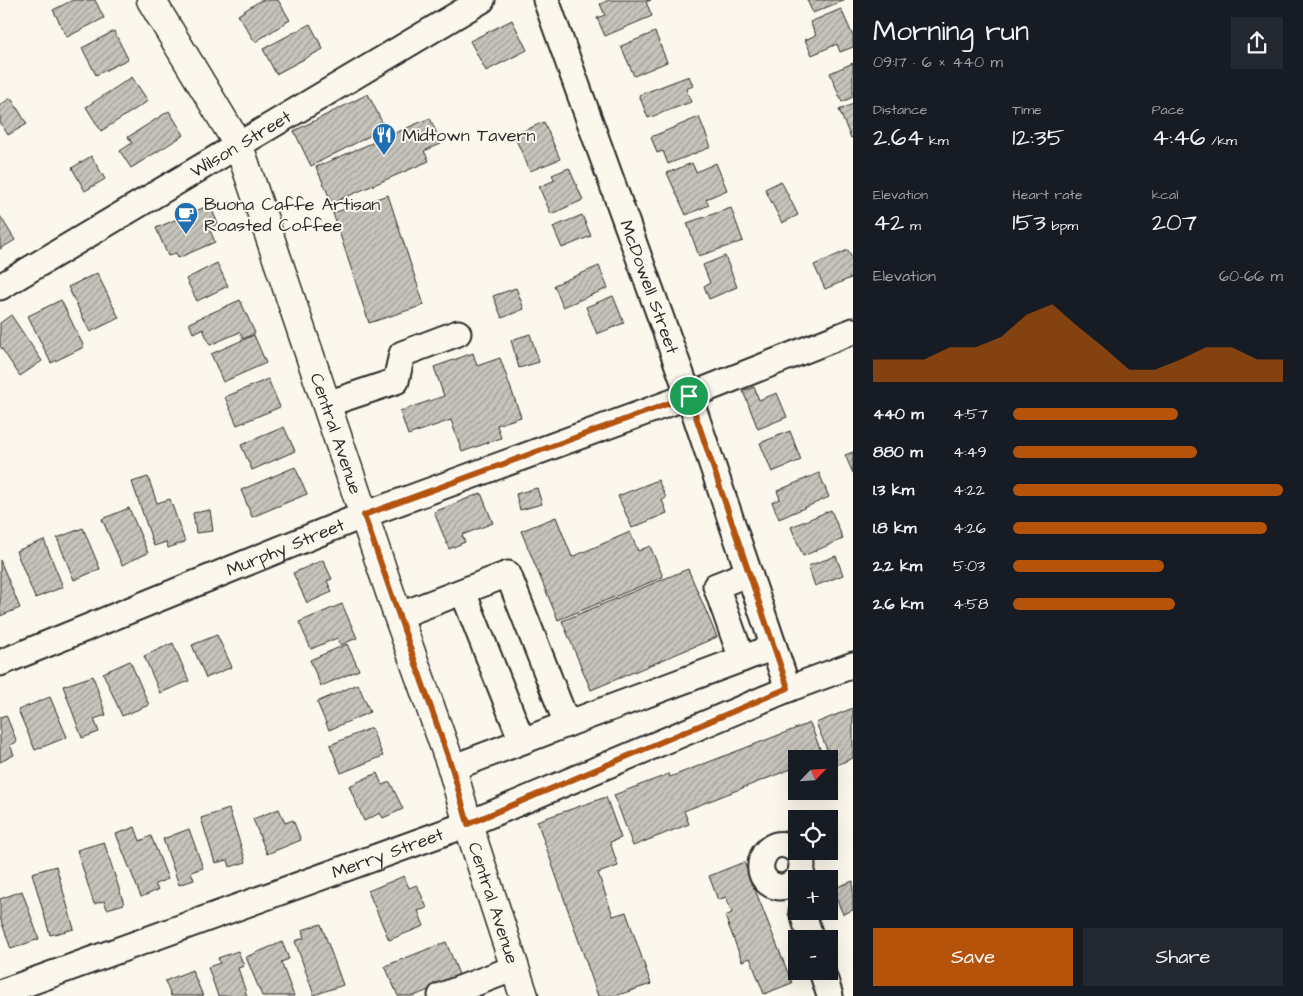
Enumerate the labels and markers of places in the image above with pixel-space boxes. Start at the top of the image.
restaurant icon: Midtown Tavern [371,122,397,156]
place label: Midtown Tavern [402,123,535,148]
place label: Buona Caffe Artisan Roasted Coffee [204,192,380,238]
cafe icon: Buona Caffe Artisan Roasted Coffee [173,201,199,235]
pin [668,375,710,417]

